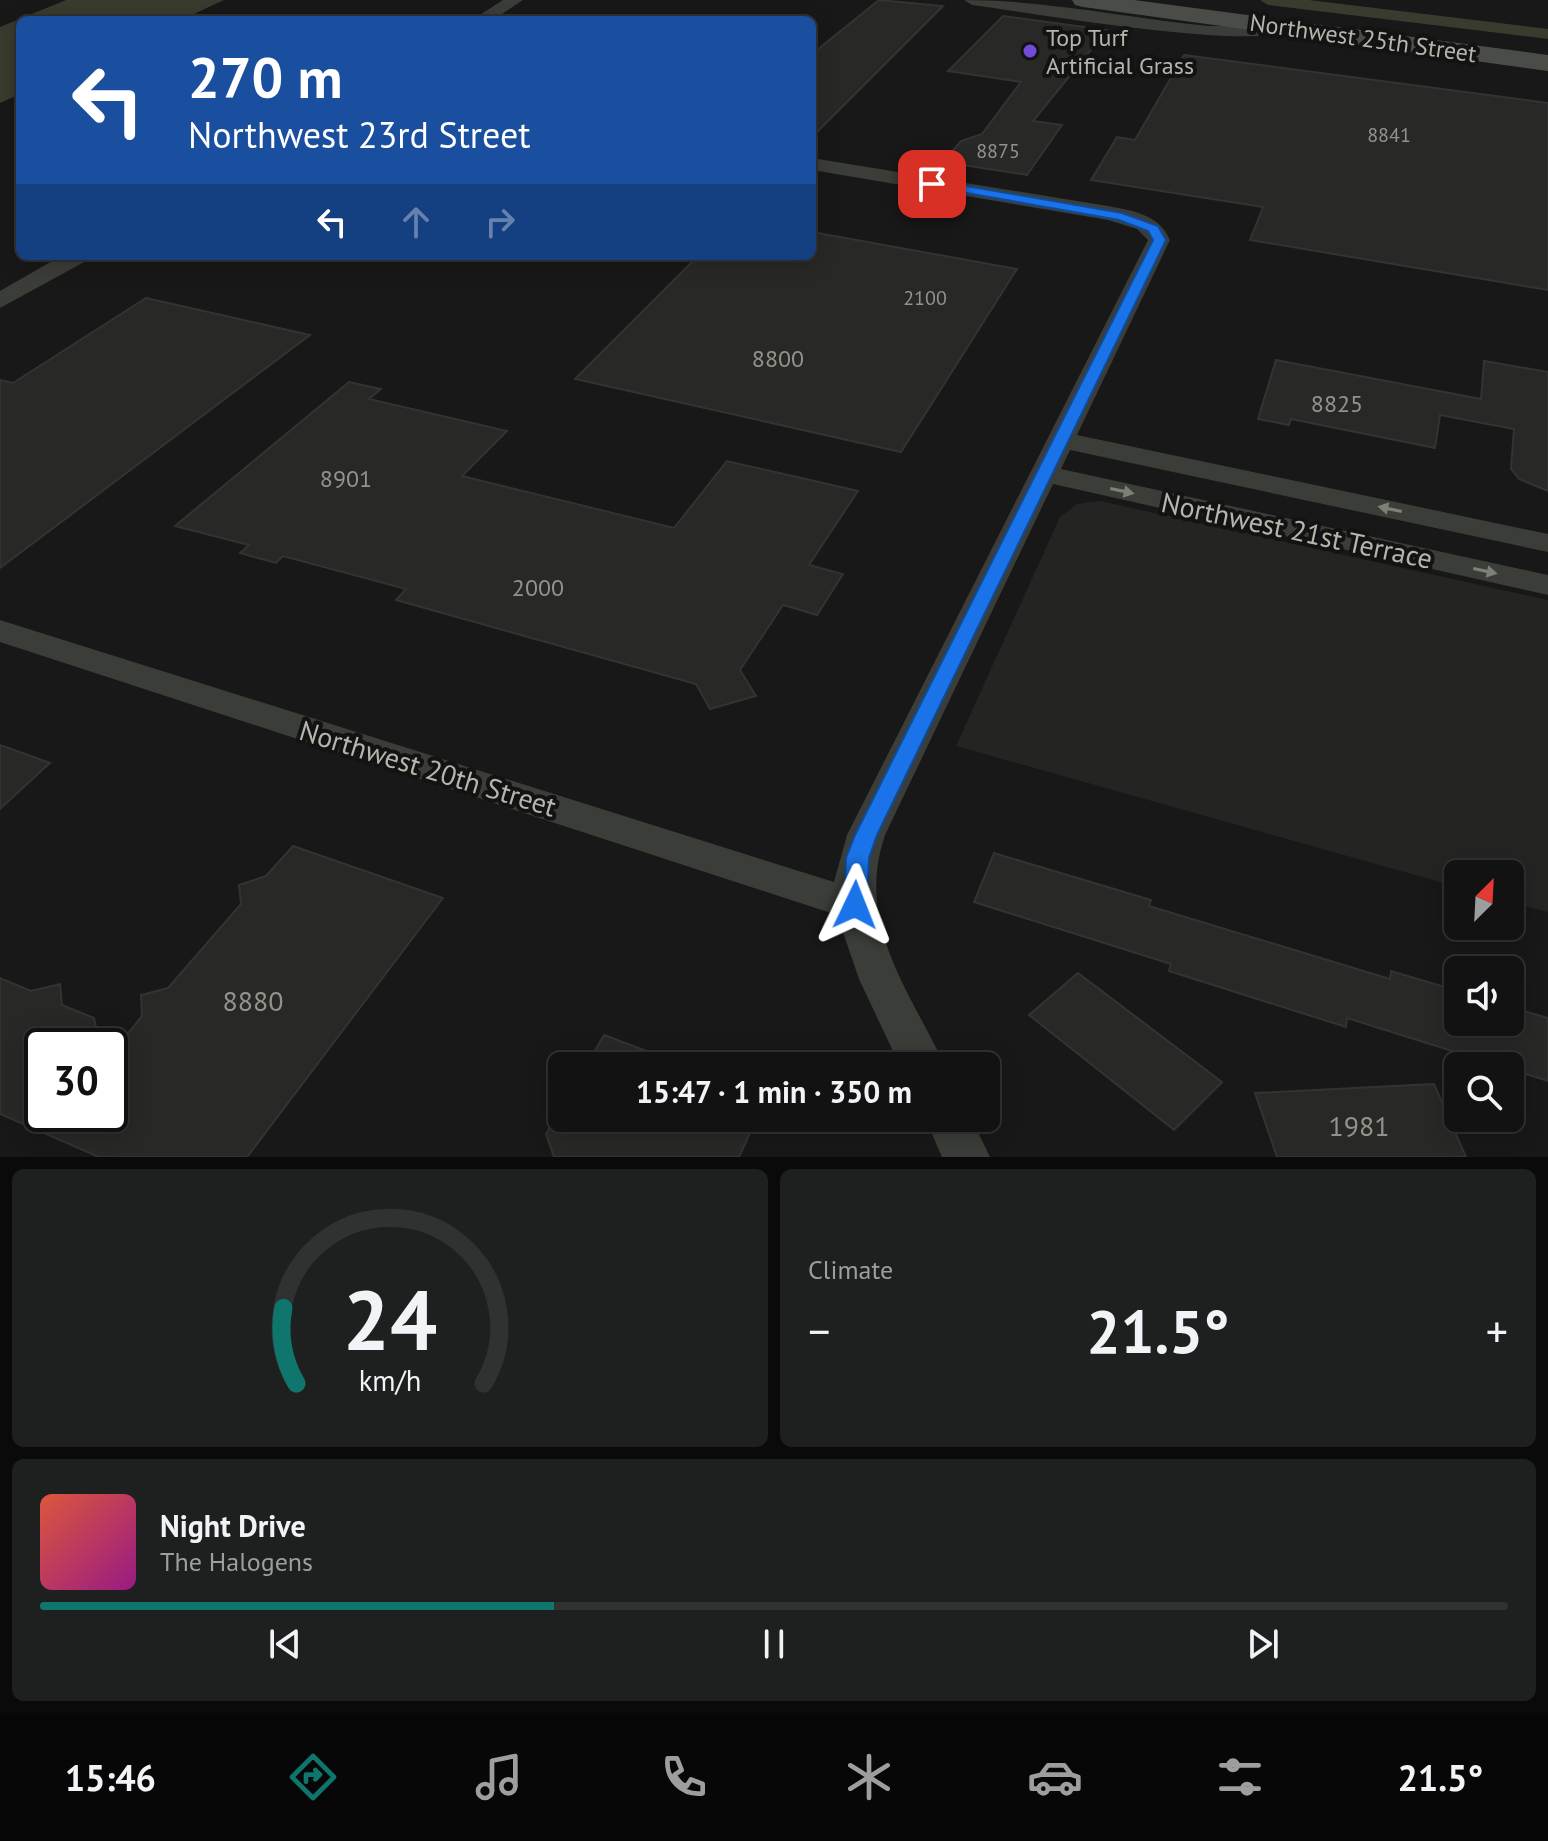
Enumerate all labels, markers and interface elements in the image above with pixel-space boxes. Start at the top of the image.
street label: Northwest 25th Street [1248,7,1478,69]
place label: Top Turf Artificial Grass [1046,22,1194,81]
text: 270 m [188,41,343,113]
marker: Top Turf Artificial Grass [1021,42,1039,60]
icon: left [56,48,160,152]
text: Northwest 23rd Street [188,111,530,158]
house number: 8841 [1367,122,1411,148]
house number: 8875 [976,138,1020,164]
pin [898,150,966,218]
icon: arrive [910,162,954,206]
icon: left [310,200,354,244]
icon: ahead [394,200,438,244]
icon: right [478,200,522,244]
house number: 2100 [903,285,947,311]
house number: 8800 [752,343,804,374]
house number: 8825 [1311,388,1363,419]
house number: 8901 [320,463,372,494]
street label: Northwest 21st Terrace [1158,483,1436,577]
one-way arrow [1110,485,1135,498]
one-way arrow [1377,502,1402,515]
one-way arrow [1473,565,1498,578]
house number: 2000 [512,572,564,603]
street label: Northwest 20th Street [295,711,561,825]
north arrow [1444,860,1524,940]
map controls [1444,860,1524,1132]
position arrow [813,863,897,947]
button: sound [1444,956,1524,1036]
house number: 8880 [222,982,284,1019]
speed limit sign: 30 [24,1028,128,1132]
button: search [1444,1052,1524,1132]
text: 15:47 · 1 min · 350 m [636,1072,912,1111]
house number: 1981 [1328,1107,1390,1144]
text: Climate [808,1253,893,1286]
text: 24 [343,1265,437,1373]
text: 21.5° [1086,1292,1230,1370]
text: − [808,1302,830,1359]
text: + [1486,1302,1508,1359]
text: km/h [359,1362,421,1399]
text: Night Drive [160,1506,306,1545]
text: The Halogens [160,1545,313,1578]
icon: previous [263,1622,307,1666]
icon: pause [752,1622,796,1666]
icon: next [1241,1622,1285,1666]
icon: directions [285,1749,341,1805]
icon: music [471,1749,527,1805]
icon: phone [656,1749,712,1805]
icon: climate [841,1749,897,1805]
icon: car [1027,1749,1083,1805]
icon: filters [1212,1749,1268,1805]
text: 15:46 [65,1754,156,1801]
text: 21.5° [1397,1754,1483,1801]

